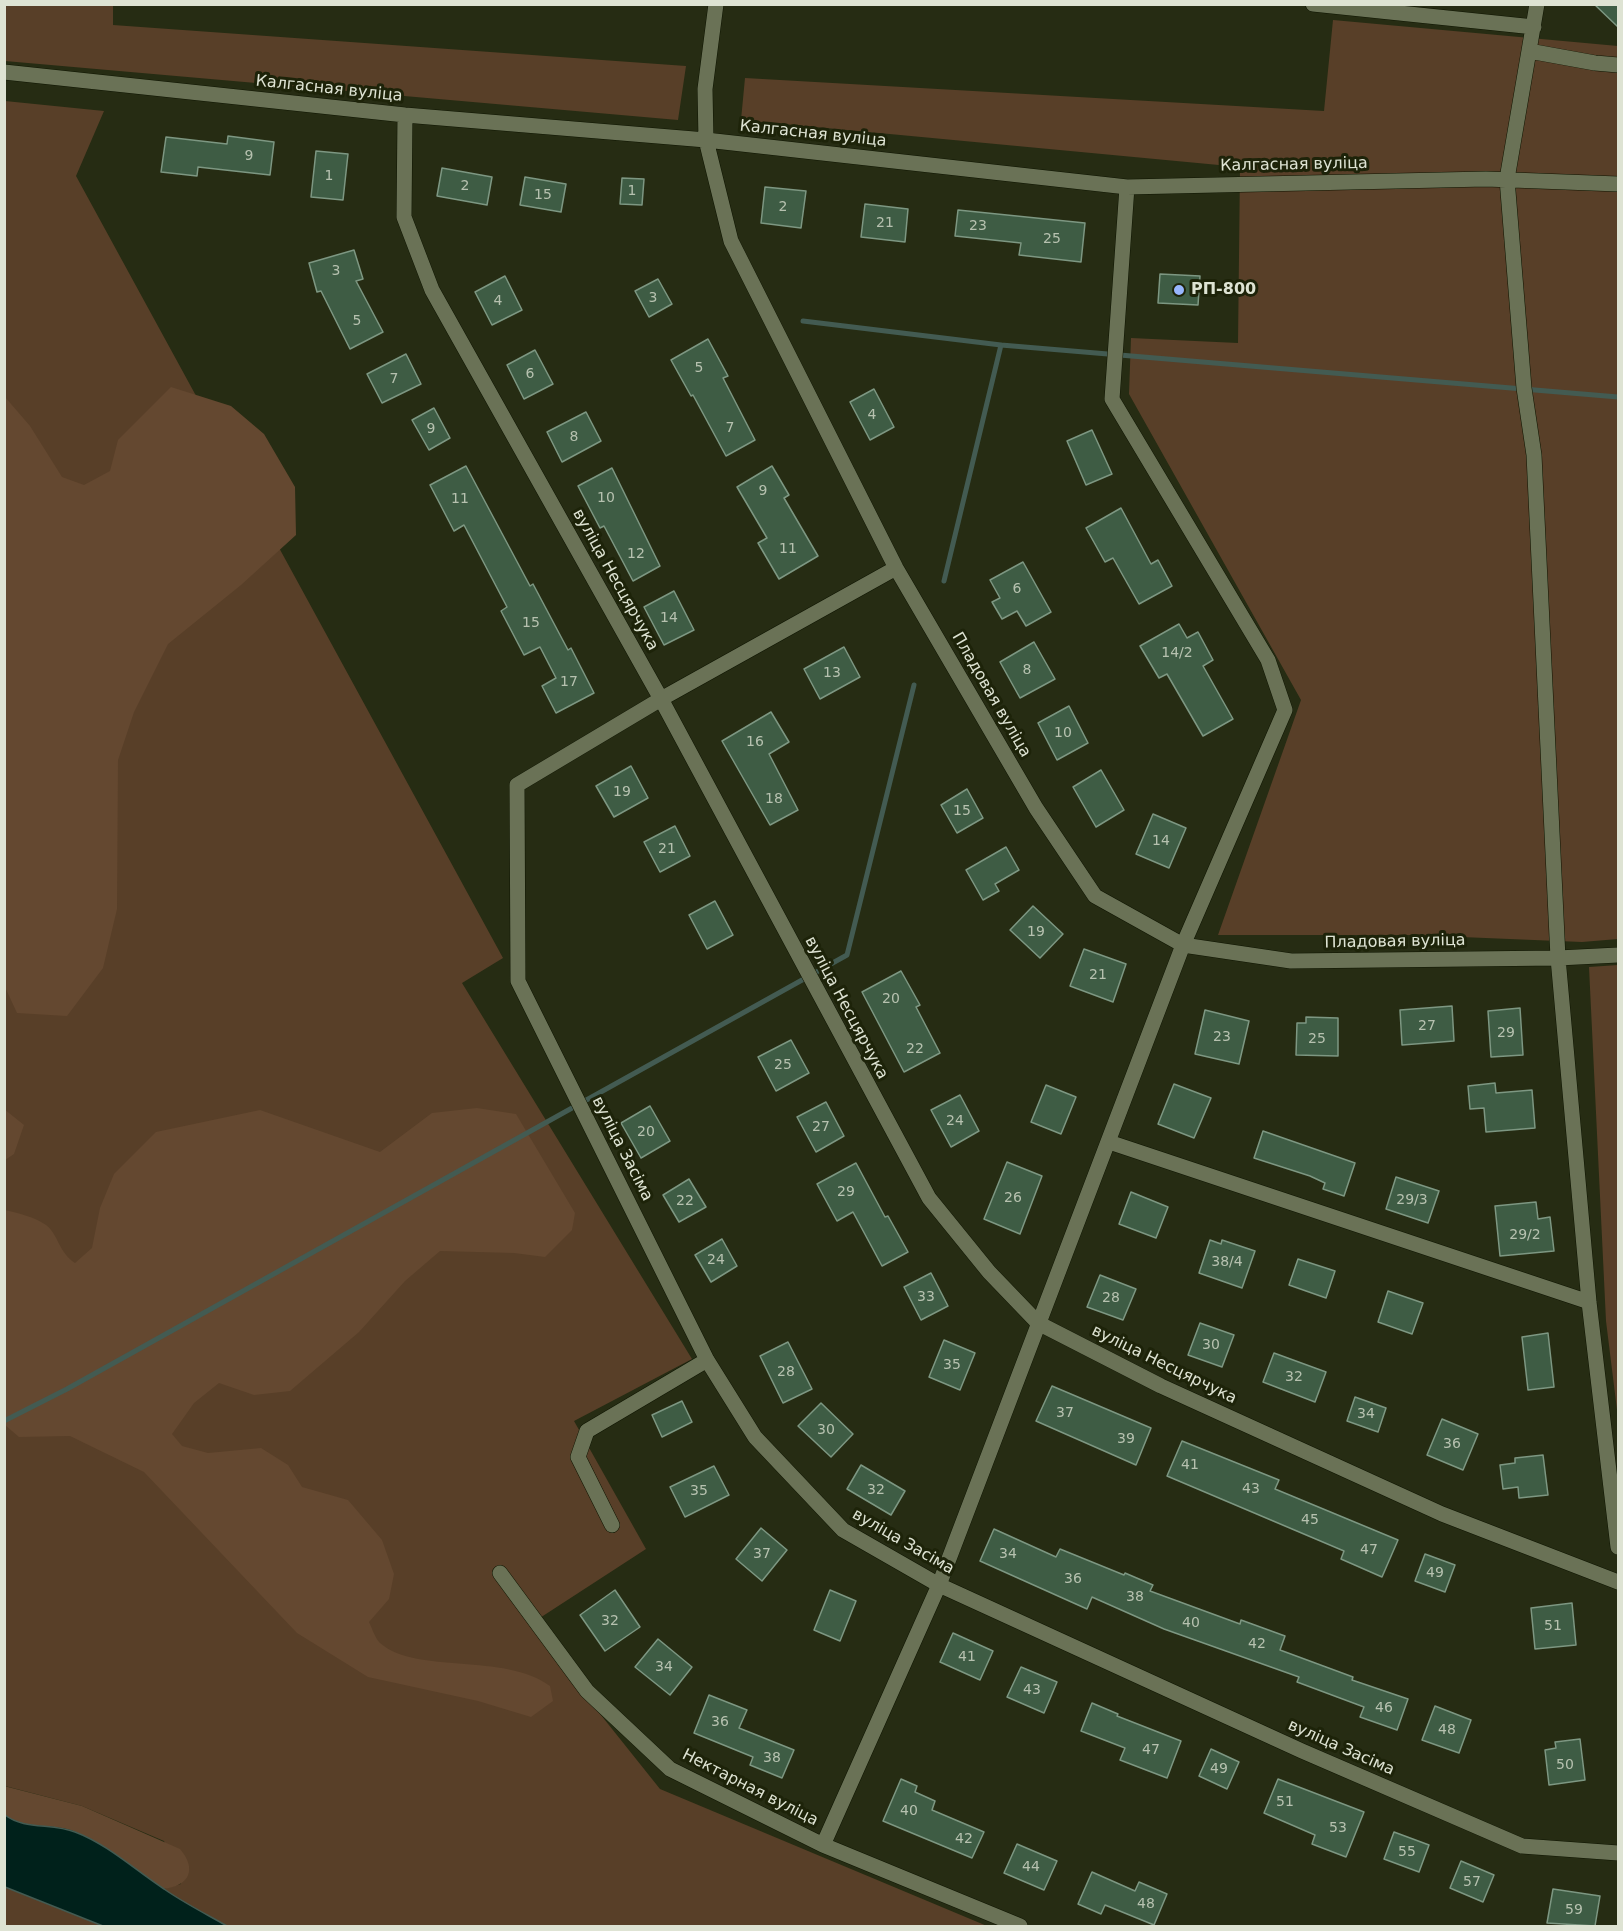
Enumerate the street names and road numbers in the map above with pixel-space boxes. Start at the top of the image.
street label: Калгасная вуліца [255,72,403,106]
street label: Калгасная вуліца [739,117,887,151]
street label: Калгасная вуліца [1220,154,1368,176]
street label: вуліца Несцярчука [568,506,662,654]
street label: Пладовая вуліца [947,629,1035,761]
street label: Пладовая вуліца [1324,931,1466,953]
street label: вуліца Несцярчука [800,933,892,1083]
street label: вуліца Засіма [587,1094,657,1204]
street label: вуліца Несцярчука [1088,1322,1240,1408]
street label: вуліца Засіма [849,1505,957,1579]
street label: вуліца Засіма [1285,1716,1397,1780]
street label: Нектарная вуліца [679,1745,821,1831]

